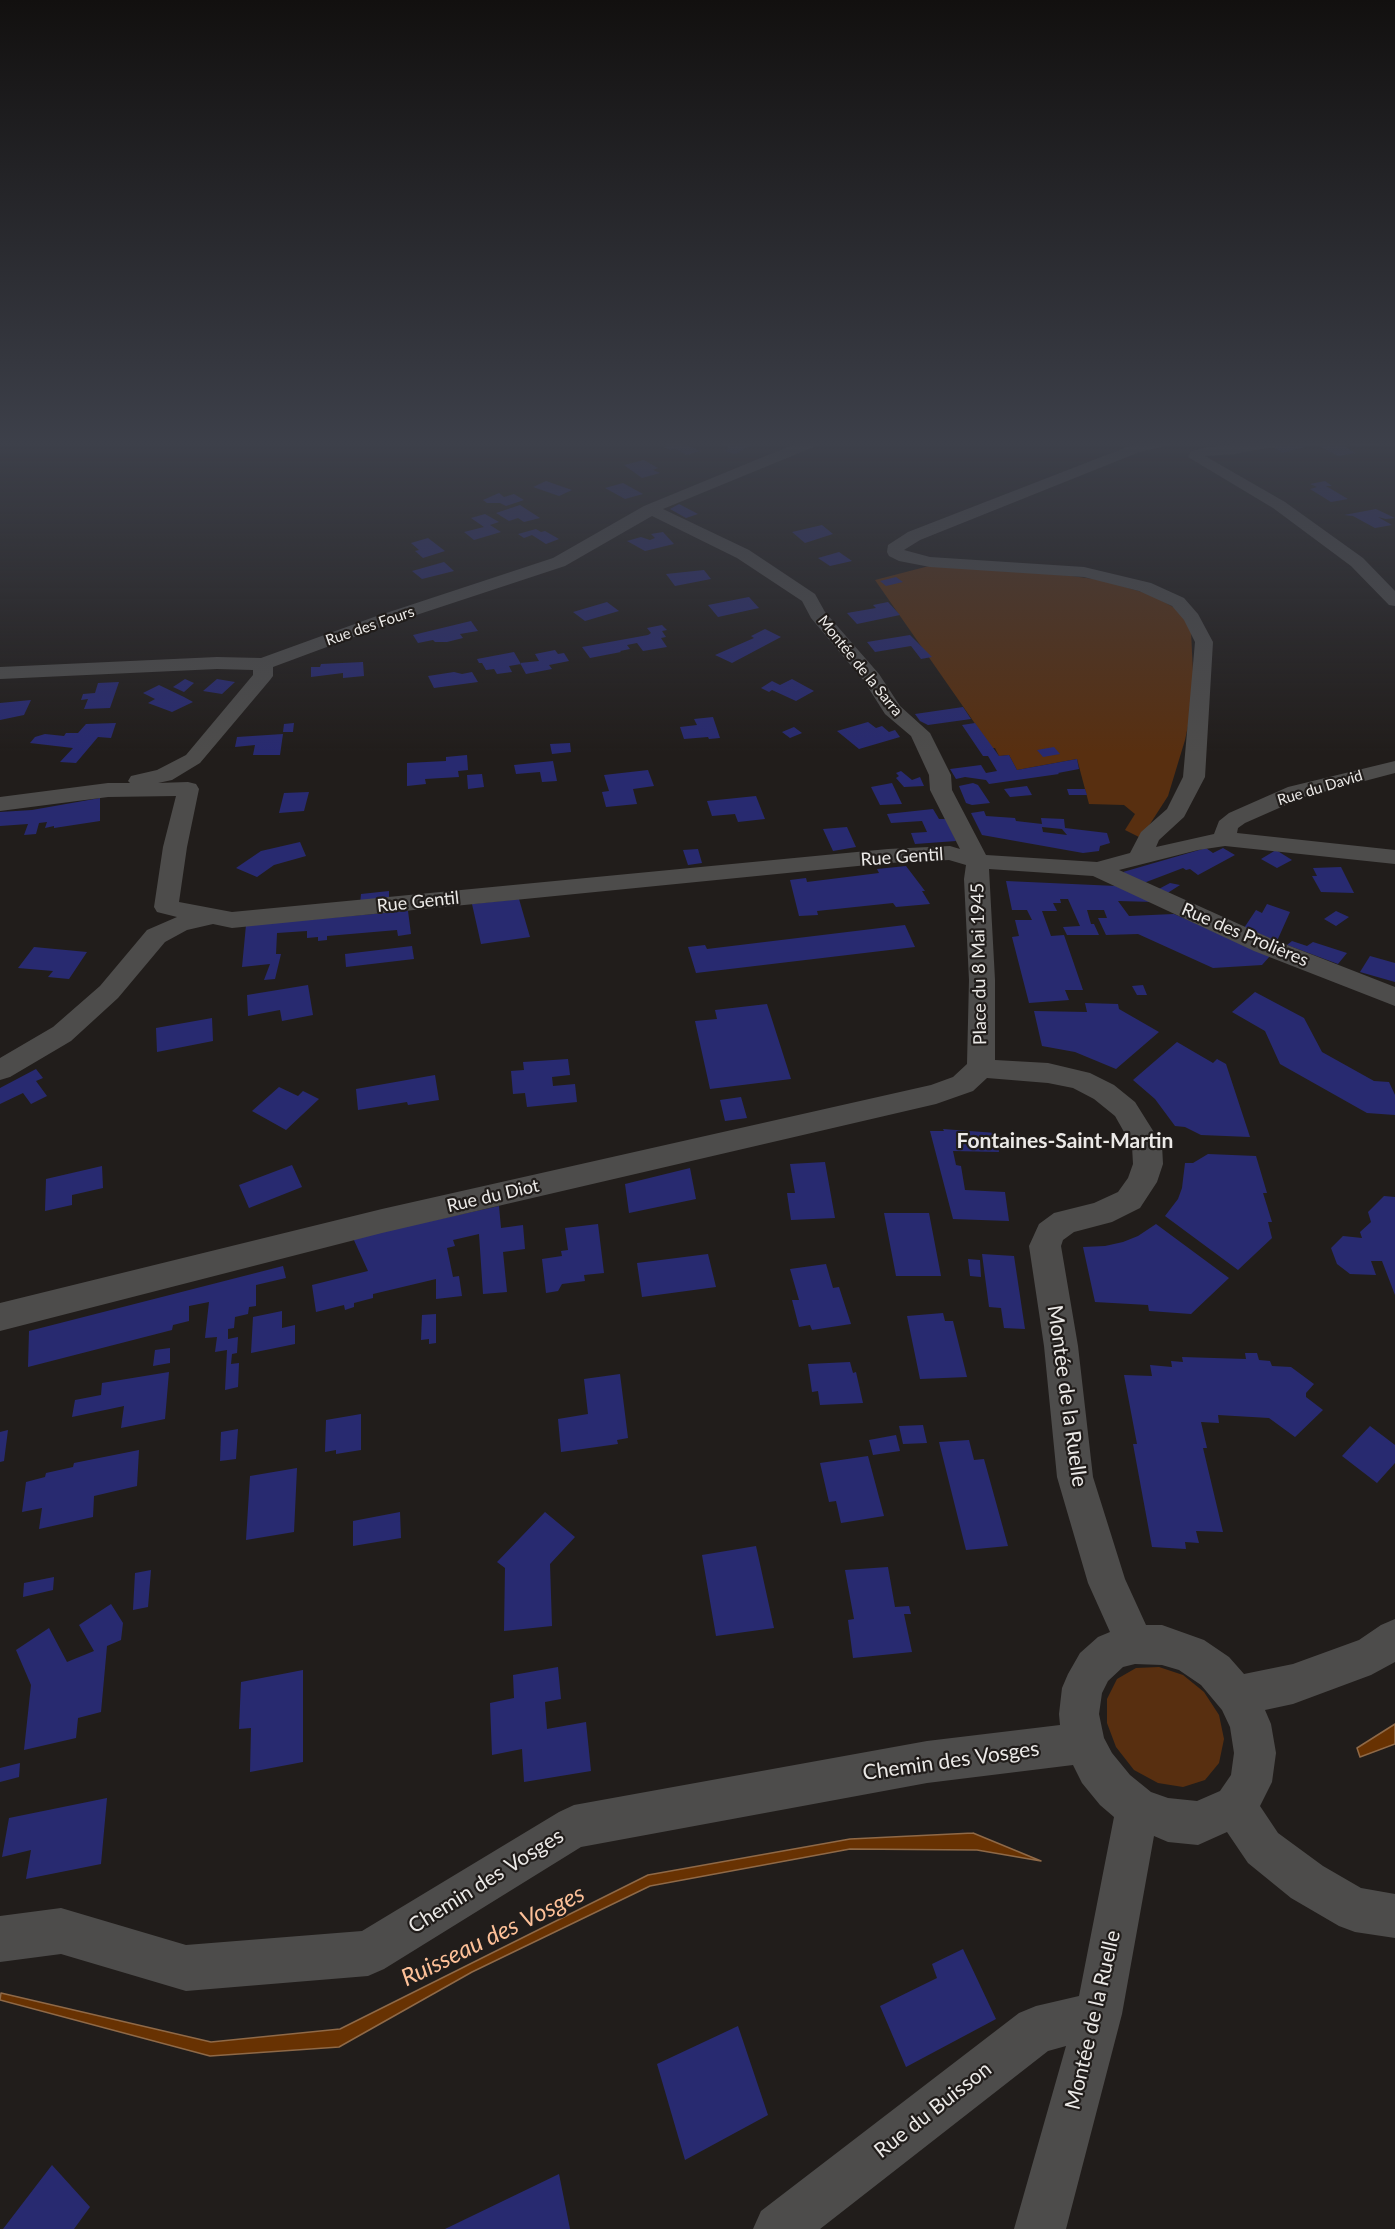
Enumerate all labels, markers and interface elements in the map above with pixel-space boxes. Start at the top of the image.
street label: Rue des Fours [323,602,417,650]
street label: Montée de la Sarra [814,612,906,720]
street label: Rue du David [1275,767,1365,809]
street label: Rue Gentil [860,843,944,871]
street label: Place du 8 Mai 1945 [967,883,991,1045]
street label: Rue Gentil [376,887,460,917]
street label: Rue des Prolières [1178,899,1312,971]
district label: Fontaines-Saint-Martin [957,1128,1173,1154]
street label: Rue du Diot [445,1175,541,1217]
street label: Montée de la Ruelle [1042,1304,1092,1488]
street label: Chemin des Vosges [861,1736,1041,1786]
street label: Chemin des Vosges [404,1823,568,1939]
water label: Ruisseau des Vosges [397,1879,589,1993]
street label: Montée de la Ruelle [1060,1928,1126,2112]
street label: Rue du Buisson [869,2056,997,2164]

